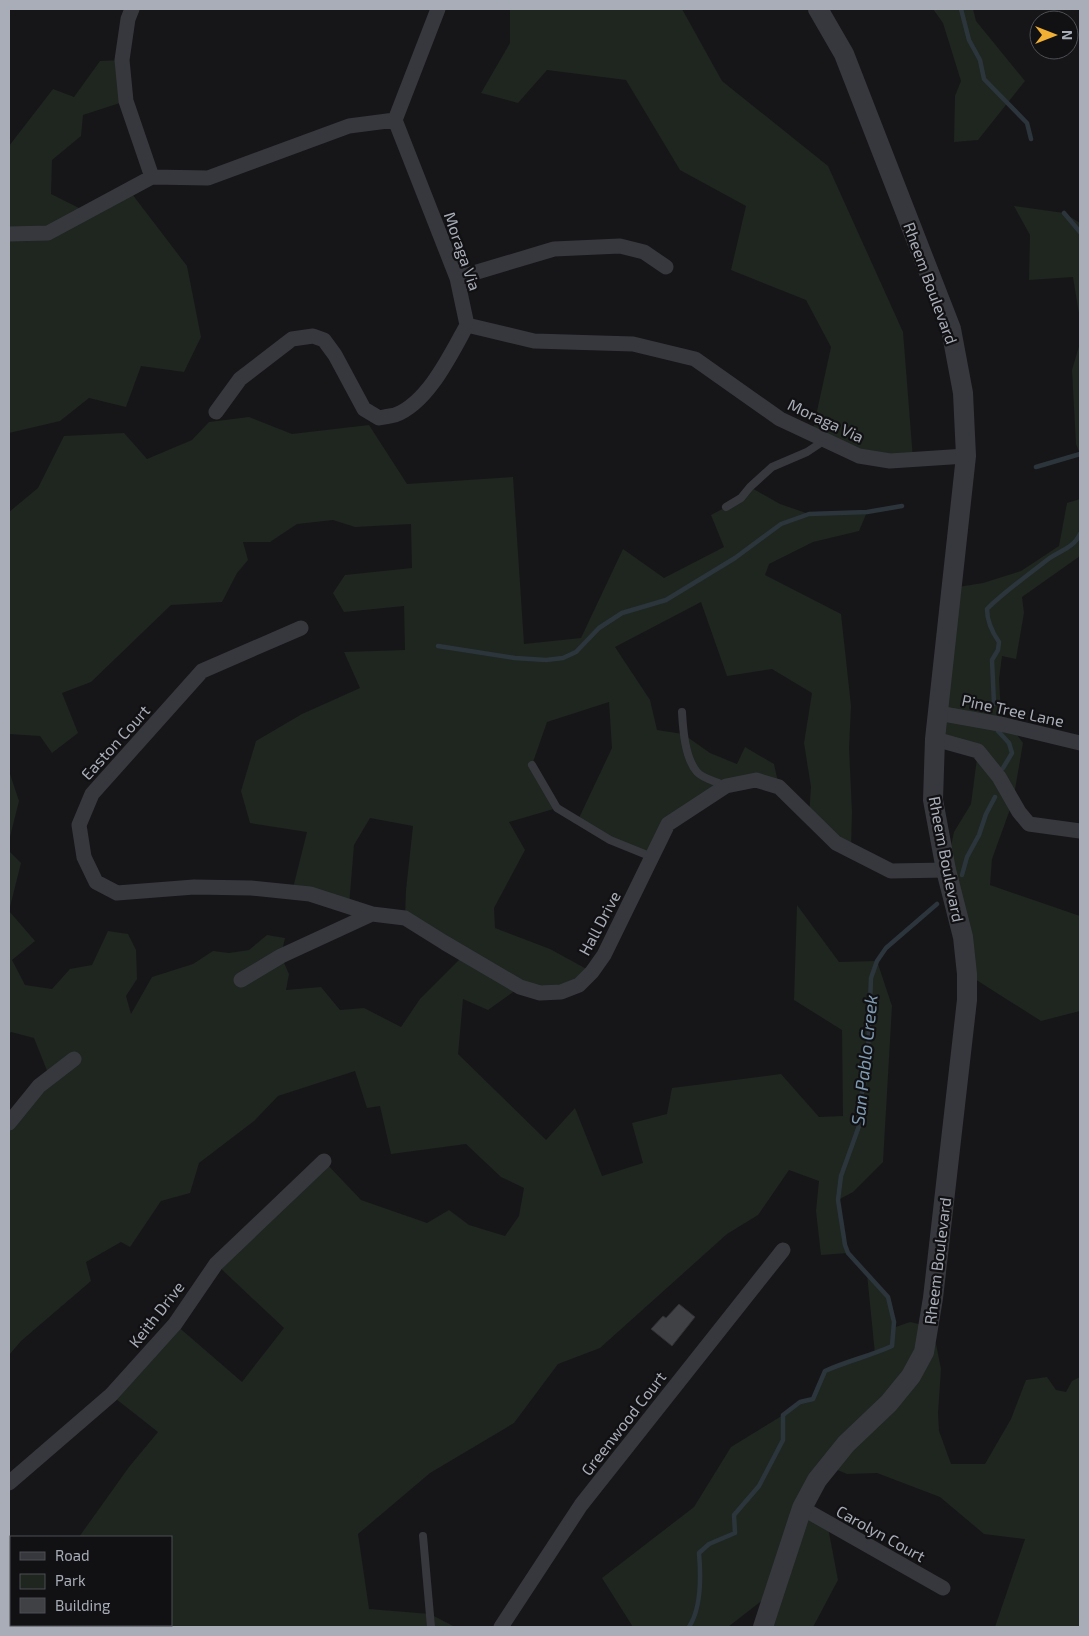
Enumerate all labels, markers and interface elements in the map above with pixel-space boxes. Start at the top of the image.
north arrow [1029,10,1079,60]
text: N [1059,30,1076,40]
street label: Moraga Via [441,209,485,293]
street label: Rheem Boulevard [900,220,962,346]
street label: Moraga Via [785,394,867,446]
street label: Pine Tree Lane [960,690,1066,730]
street label: Easton Court [77,701,153,783]
street label: Rheem Boulevard [925,794,969,924]
street label: Hall Drive [574,888,624,958]
water label: San Pablo Creek [846,994,882,1126]
street label: Rheem Boulevard [920,1196,954,1326]
street label: Keith Drive [124,1277,188,1351]
street label: Greenwood Court [577,1367,669,1479]
street label: Carolyn Court [833,1501,929,1565]
legend [10,1536,172,1626]
text: Road [55,1546,90,1564]
text: Park [55,1571,86,1589]
text: Building [55,1596,111,1614]

